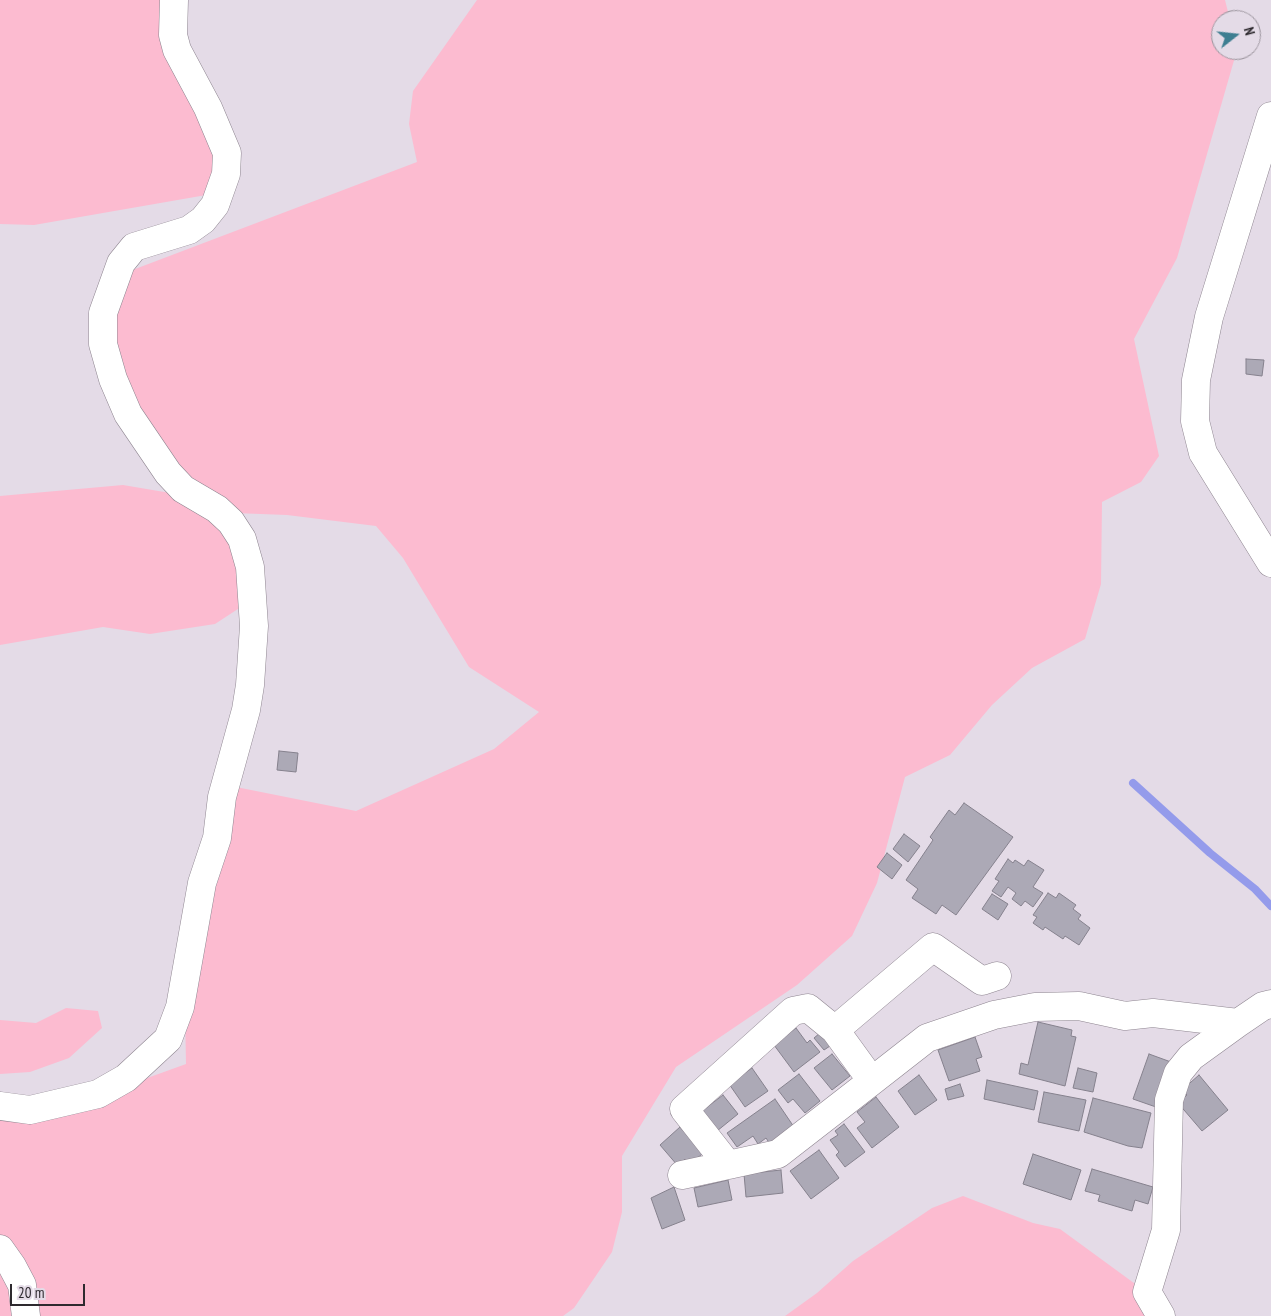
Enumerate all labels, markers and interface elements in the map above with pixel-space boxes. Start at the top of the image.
north arrow [1211,10,1261,60]
text: N [1240,25,1259,37]
scale bar [12,1274,88,1306]
text: 20 m [18,1283,44,1302]

